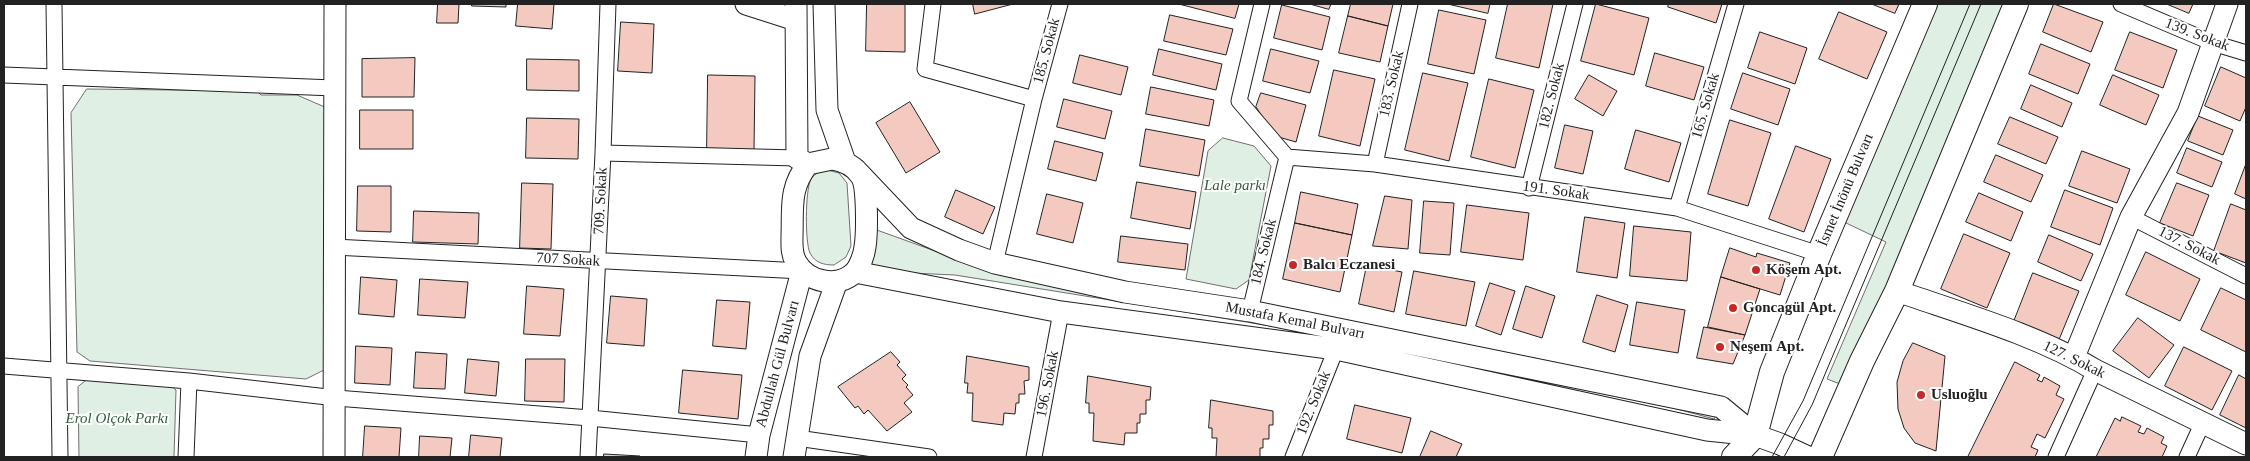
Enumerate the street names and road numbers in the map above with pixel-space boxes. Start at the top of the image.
street label: 139. Sokak [2162,15,2232,55]
street label: 185. Sokak [1030,16,1064,86]
street label: 183. Sokak [1376,49,1408,119]
street label: 182. Sokak [1535,61,1569,131]
street label: 165. Sokak [1688,71,1724,141]
street label: İsmet İnönü Bulvarı [1814,131,1878,249]
street label: 709. Sokak [590,167,612,235]
street label: 191. Sokak [1521,177,1591,205]
street label: 184. Sokak [1247,217,1281,287]
street label: 137. Sokak [2155,223,2223,269]
street label: 707 Sokak [536,249,600,271]
street label: Abdullah Gül Bulvarı [752,298,804,430]
street label: Mustafa Kemal Bulvarı [1224,299,1366,343]
street label: 127. Sokak [2040,337,2108,383]
street label: 196. Sokak [1033,349,1063,419]
street label: 192. Sokak [1293,368,1335,438]

